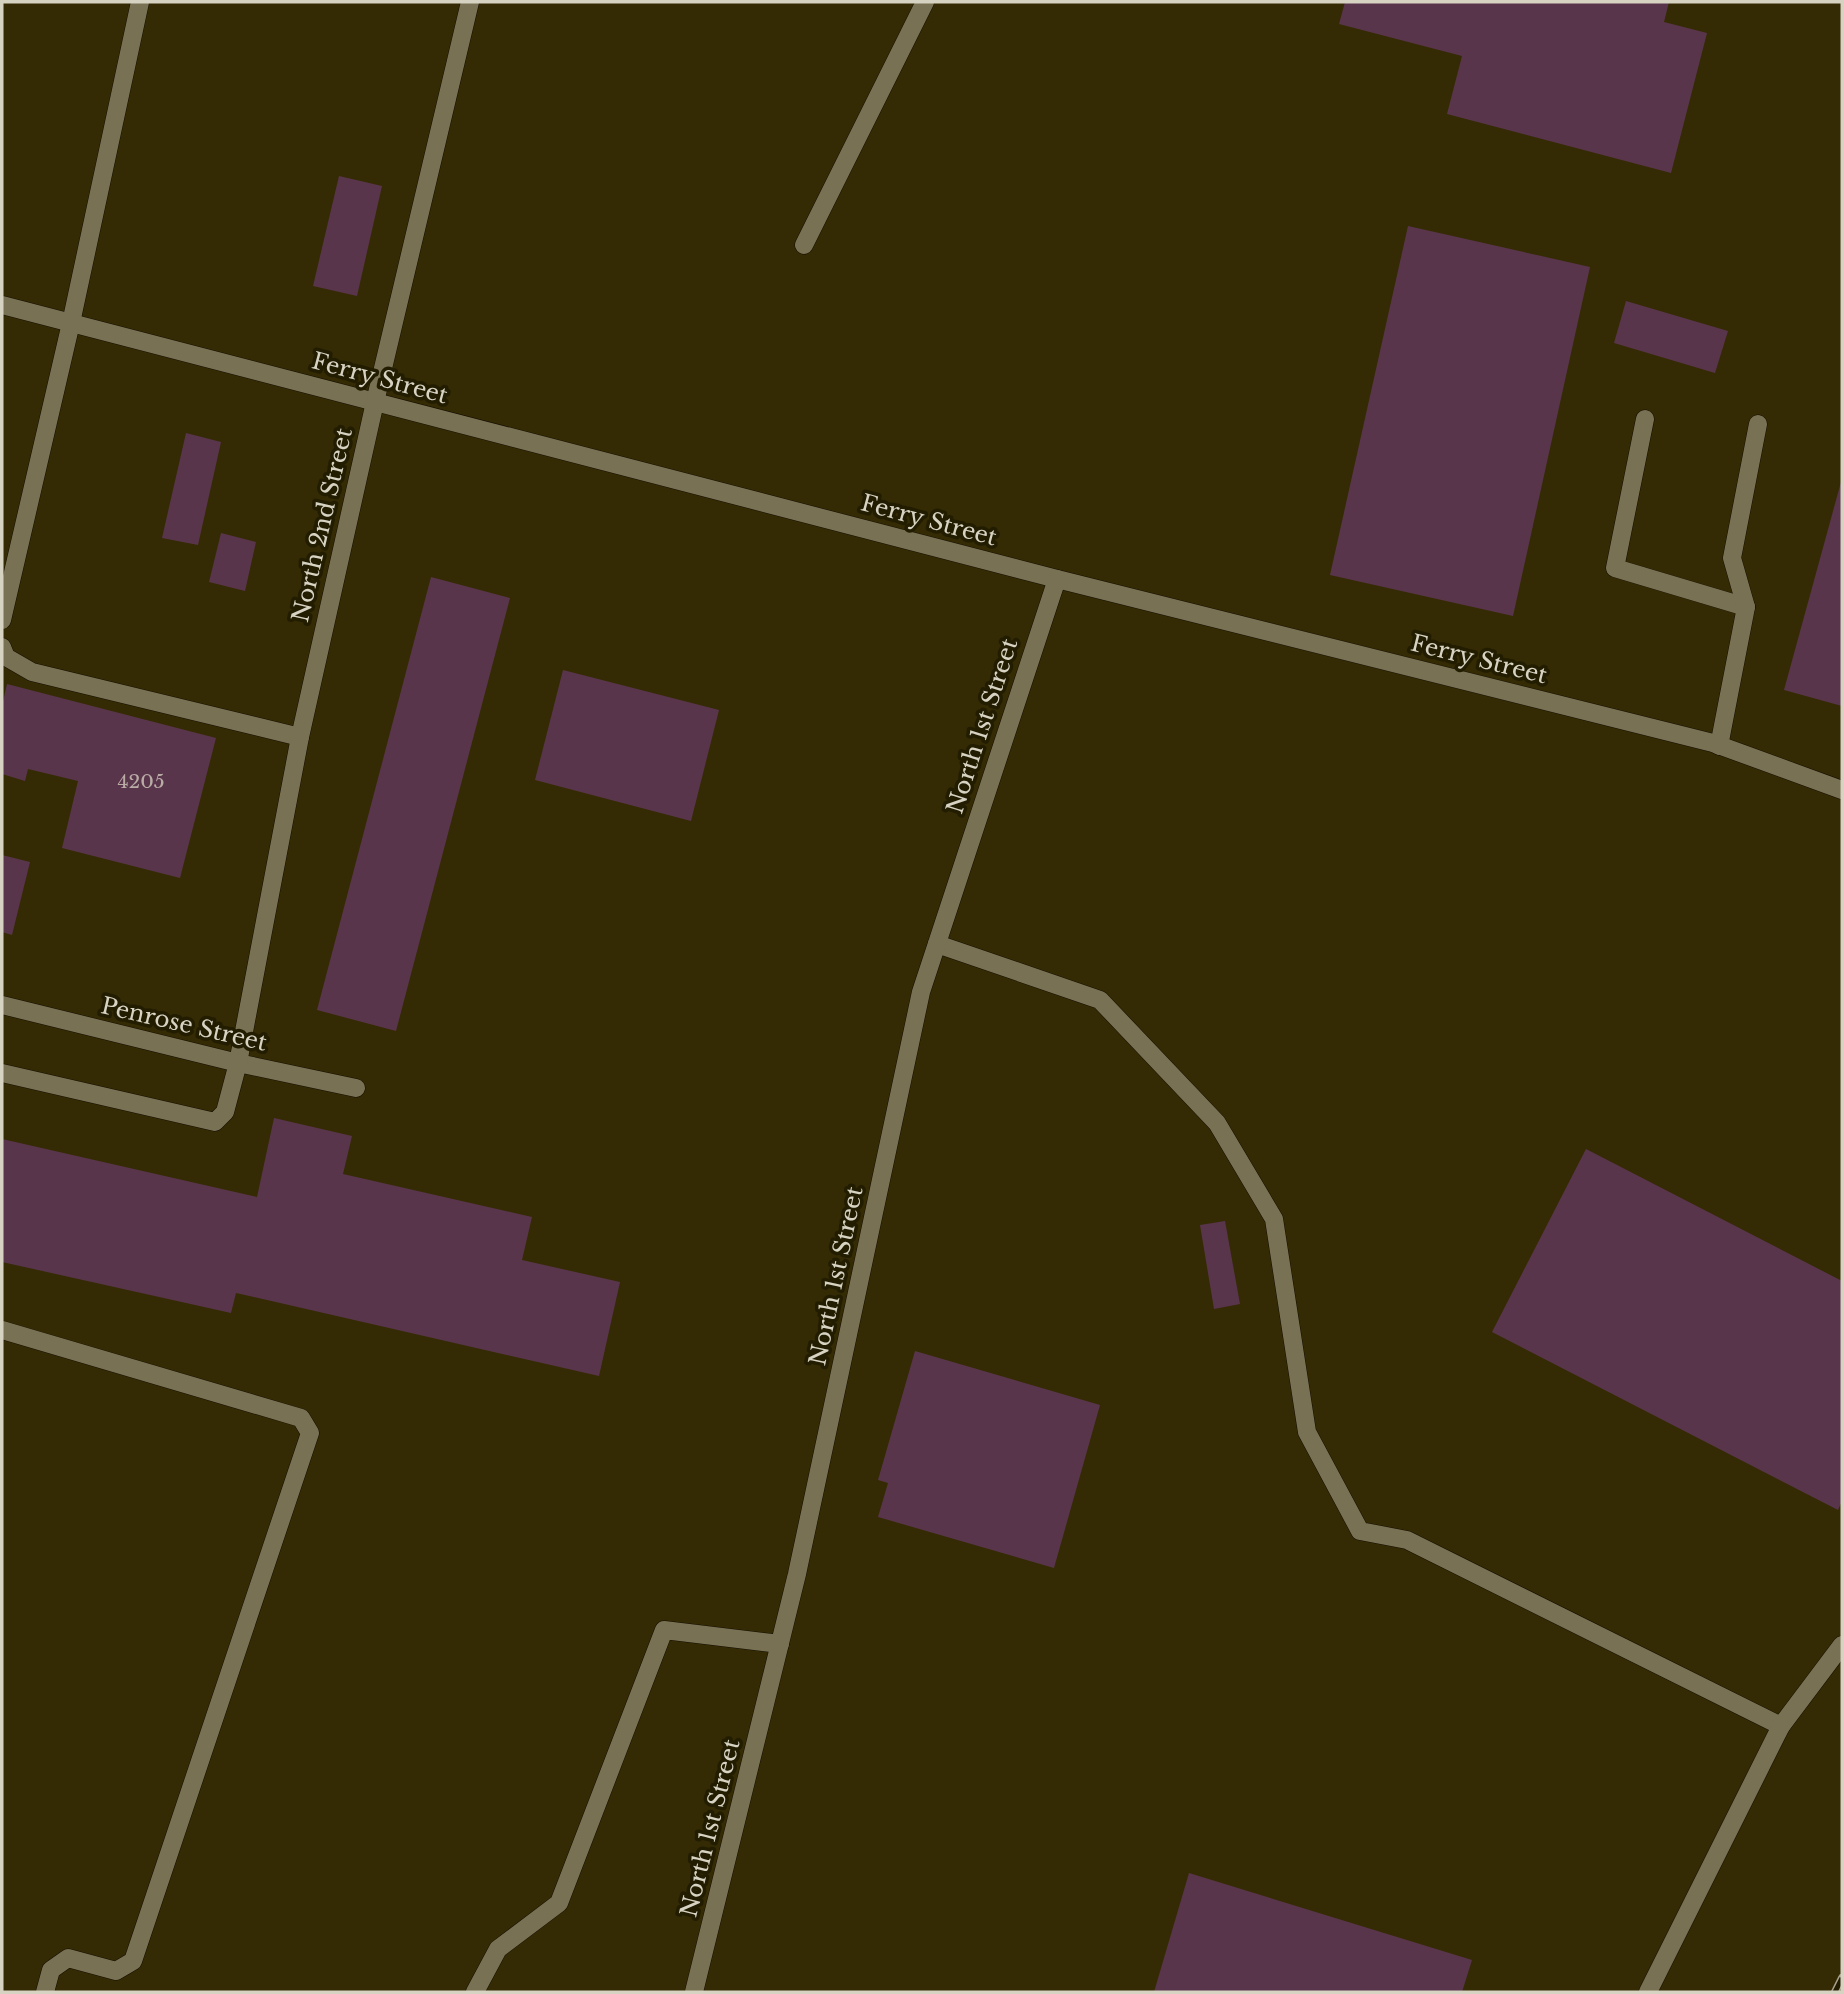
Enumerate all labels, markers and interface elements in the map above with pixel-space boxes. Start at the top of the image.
street label: Ferry Street [309,346,451,410]
street label: North 2nd Street [286,425,358,625]
street label: Ferry Street [858,488,1000,552]
street label: Ferry Street [1408,629,1550,690]
street label: North 1st Street [941,635,1024,817]
house number: 4205 [117,770,165,793]
street label: Penrose Street [98,991,270,1057]
street label: North 1st Street [803,1184,869,1368]
street label: North 1st Street [674,1736,746,1920]

